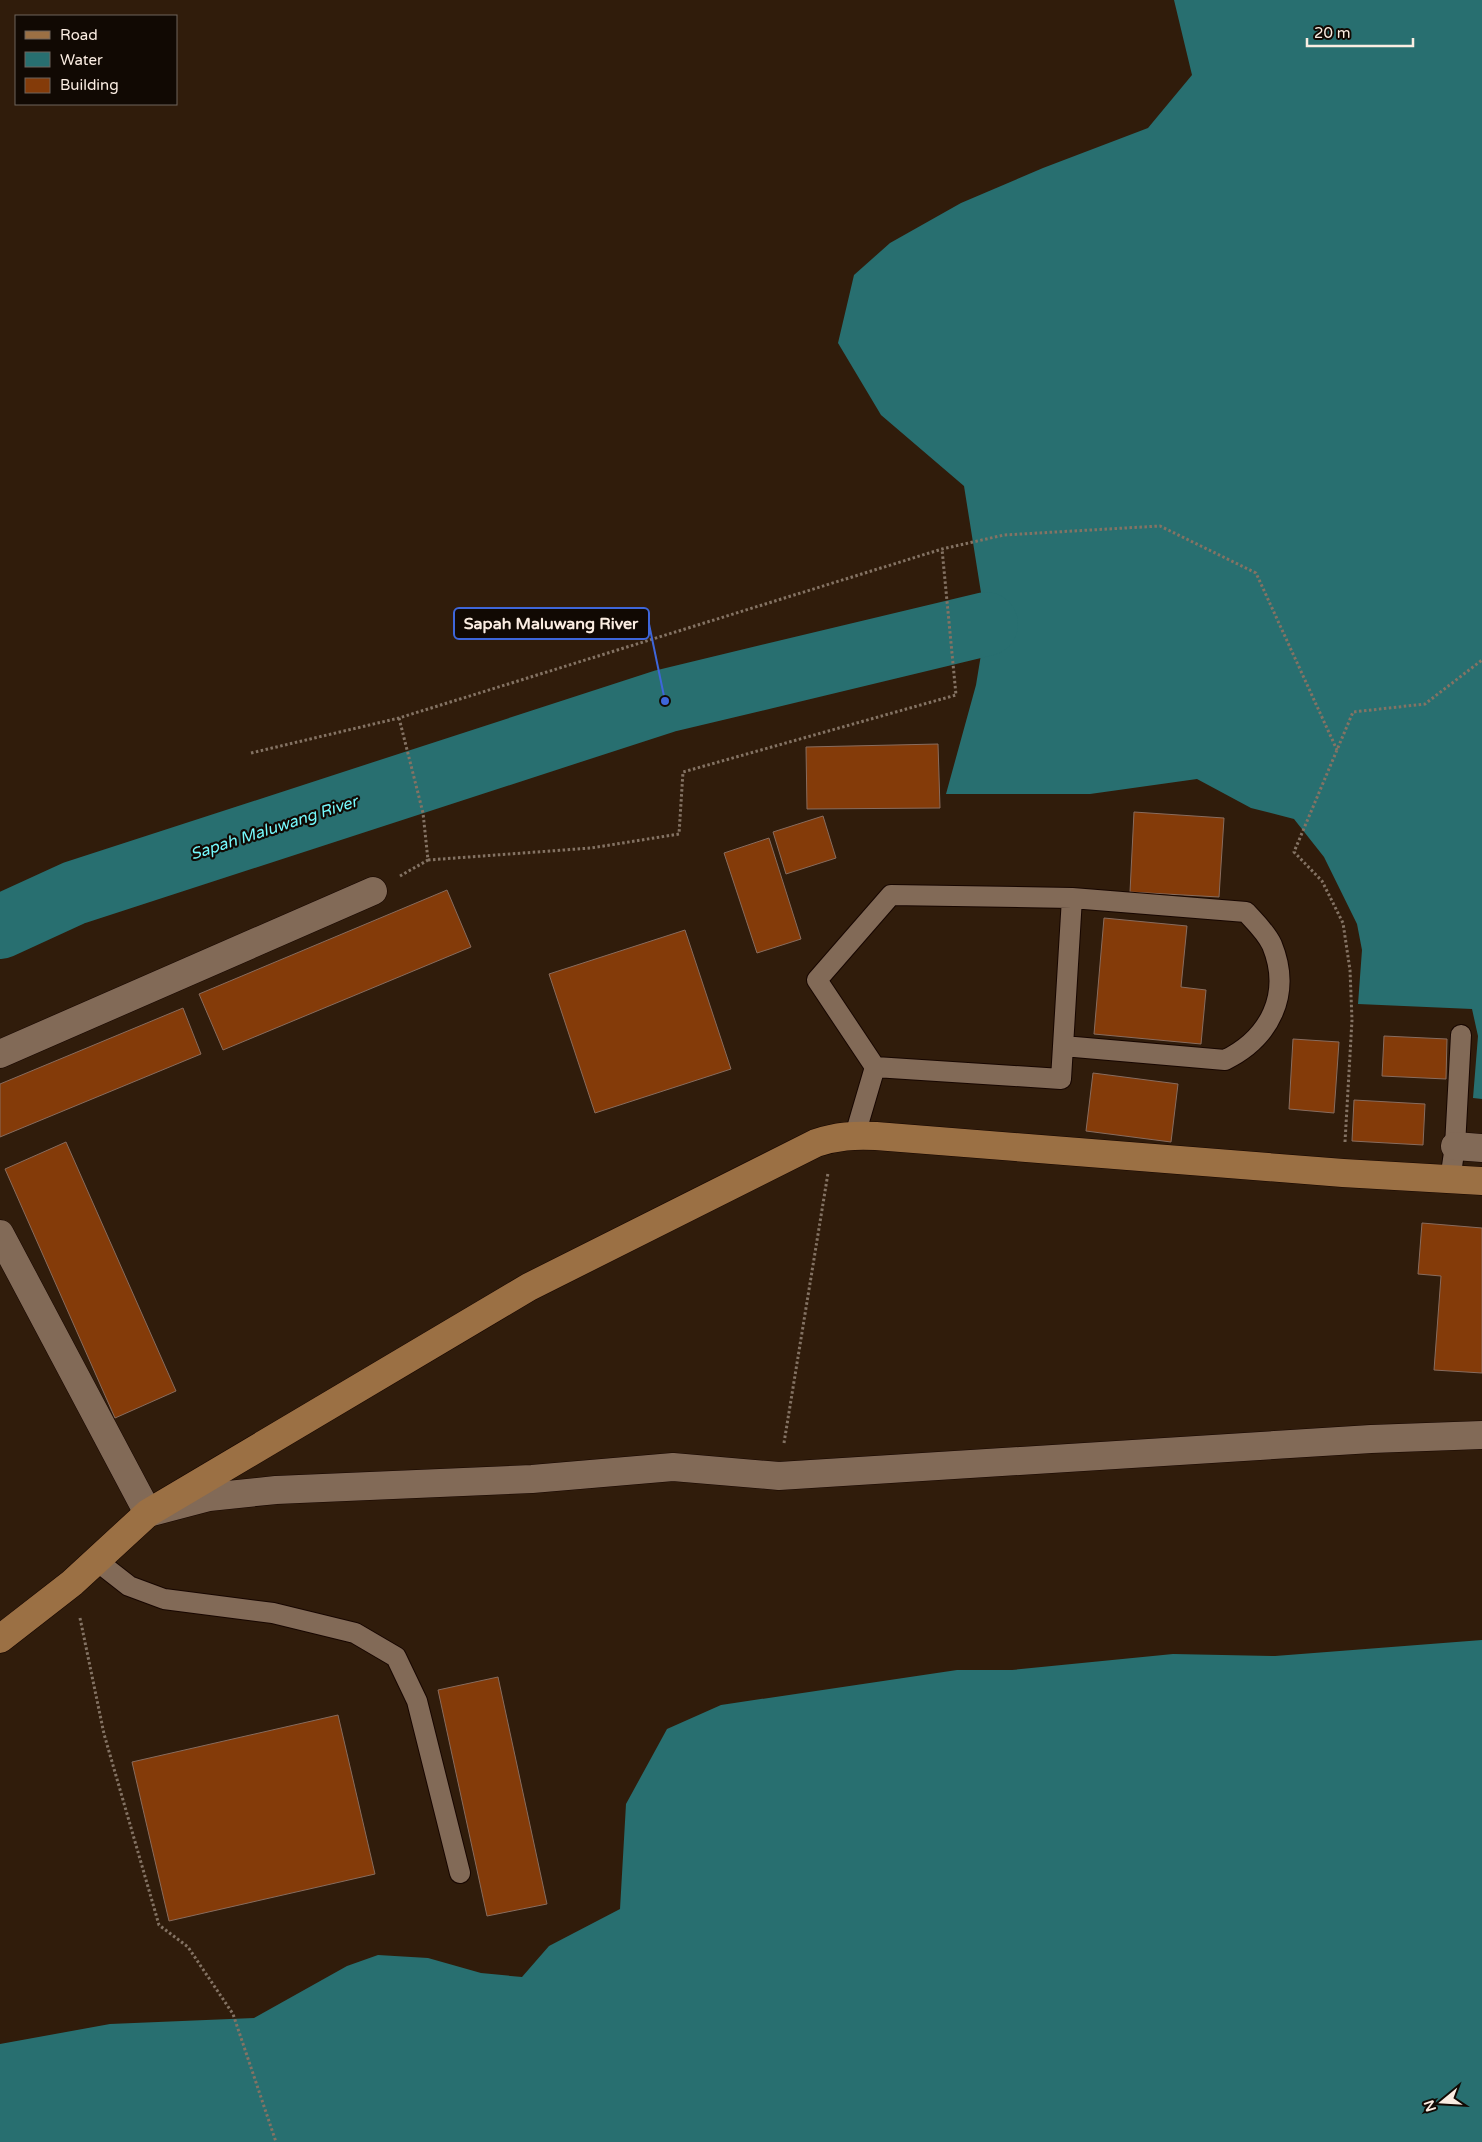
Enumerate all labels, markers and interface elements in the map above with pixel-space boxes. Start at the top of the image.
legend [15,15,178,105]
scale bar [1307,15,1413,47]
text: 20 m [1314,24,1351,42]
text: Road [60,26,98,44]
text: Water [60,51,103,69]
text: Building [60,76,119,94]
callout: Sapah Maluwang River [454,608,649,639]
text: Sapah Maluwang River [464,614,639,634]
water label: Sapah Maluwang River [188,791,362,864]
north arrow [1417,2077,1467,2127]
text: N [1420,2098,1440,2114]

